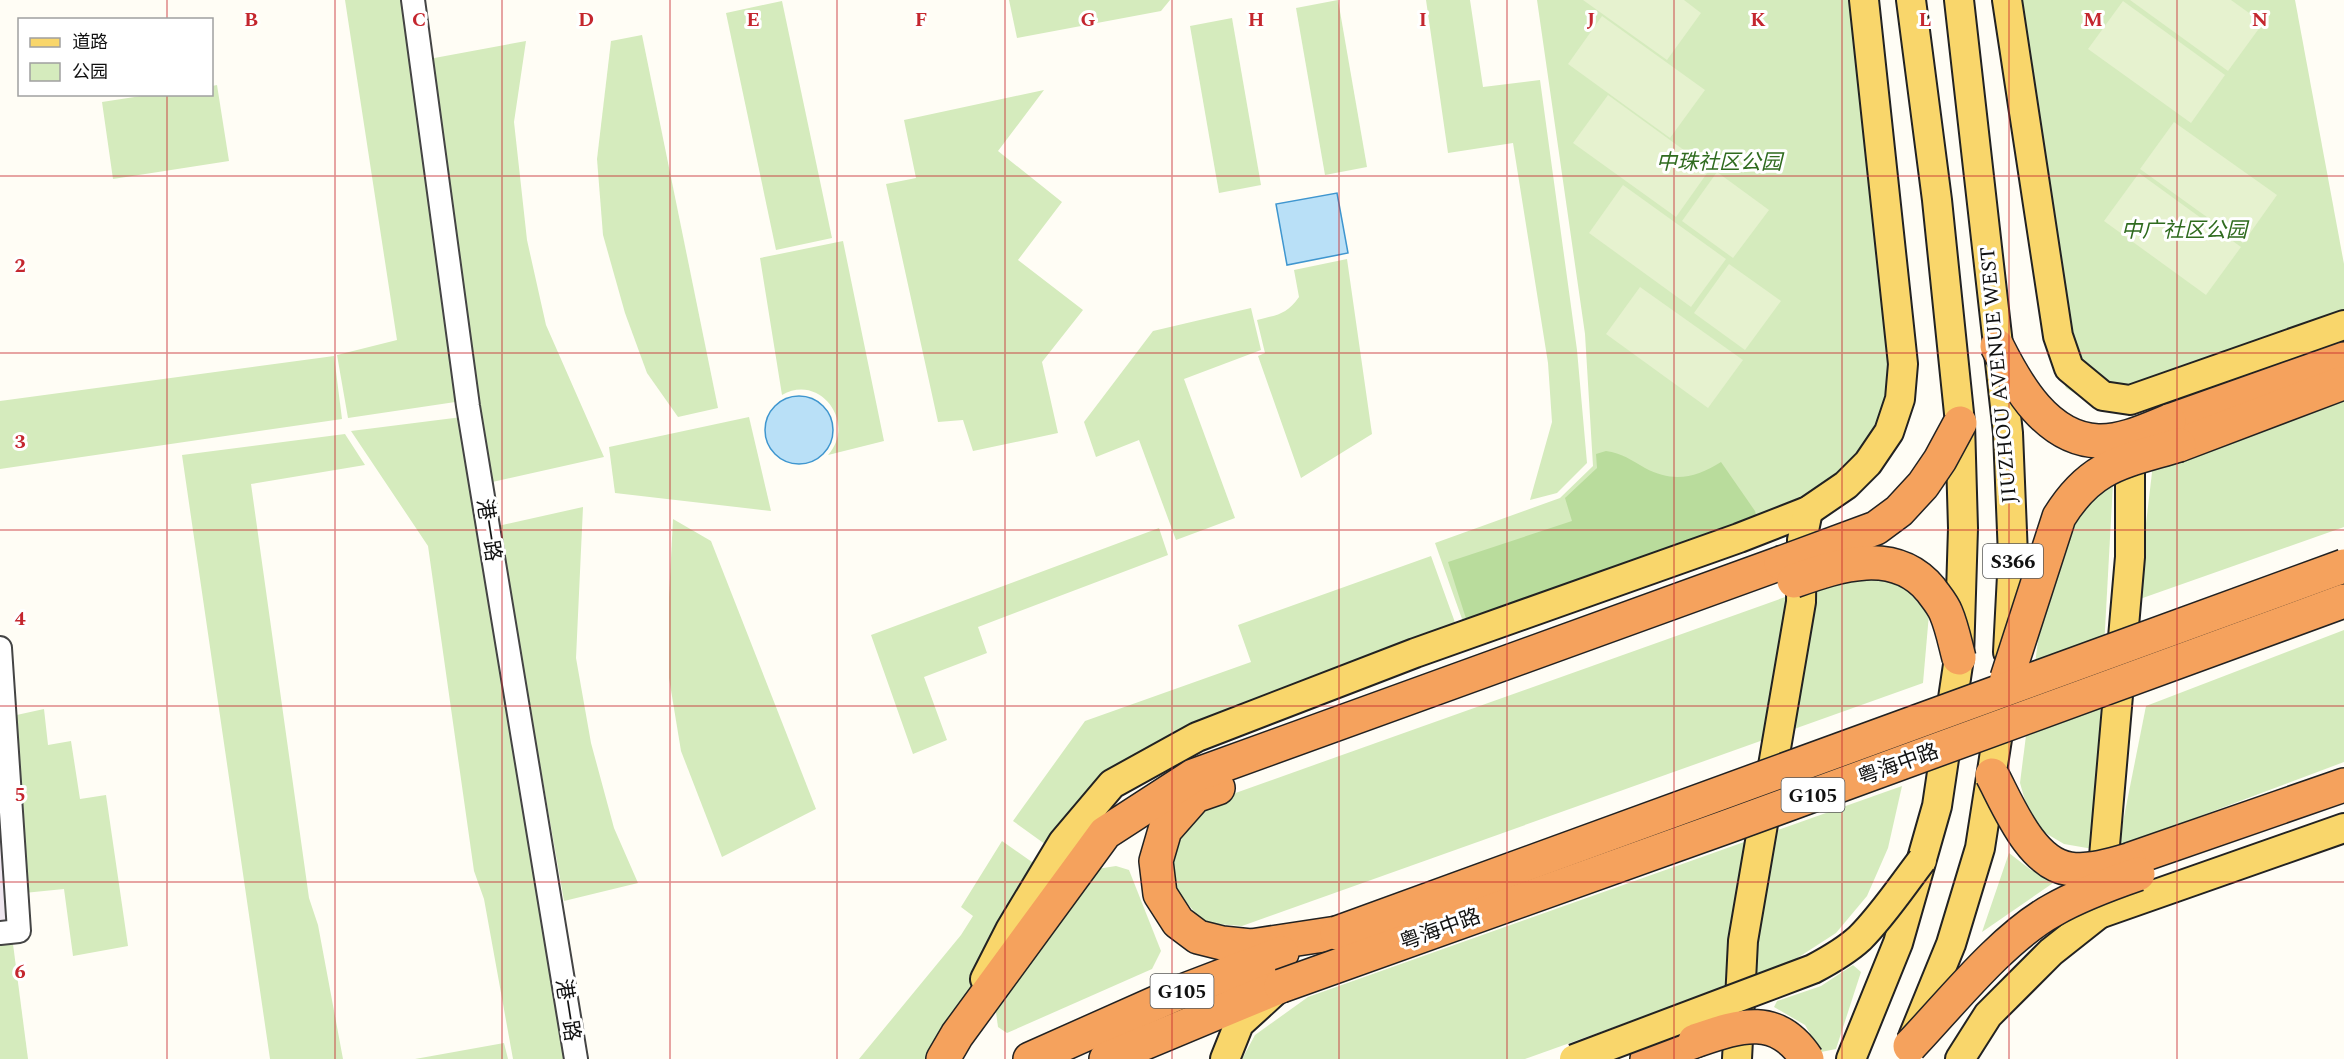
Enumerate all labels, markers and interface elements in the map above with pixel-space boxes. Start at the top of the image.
text: B [244,5,258,35]
text: C [412,5,426,35]
text: D [578,5,594,35]
text: E [746,5,760,35]
text: F [915,5,927,35]
text: G [1080,5,1096,35]
text: H [1248,5,1264,35]
text: I [1419,5,1427,35]
text: J [1587,5,1595,35]
text: K [1750,5,1766,35]
text: L [1919,5,1931,35]
text: M [2083,5,2103,35]
text: N [2252,5,2268,35]
legend [18,18,213,96]
text: 道路 [72,29,108,56]
text: 公园 [72,59,108,86]
park label: 中珠社区公园 [1656,147,1785,179]
park label: 中广社区公园 [2121,215,2250,247]
street label: JIUZHOU AVENUE WEST [1972,245,2026,505]
text: 2 [14,251,26,281]
text: 3 [14,427,26,457]
street label: 港一路 [467,497,509,564]
road number: S366 [1983,544,2043,578]
text: 4 [14,604,26,634]
street label: 粤海中路 [1853,736,1943,794]
road number: G105 [1782,778,1844,812]
text: 5 [14,780,26,810]
street label: 粤海中路 [1395,901,1485,959]
text: 6 [14,957,26,987]
road number: G105 [1150,974,1214,1008]
street label: 港一路 [546,977,588,1044]

